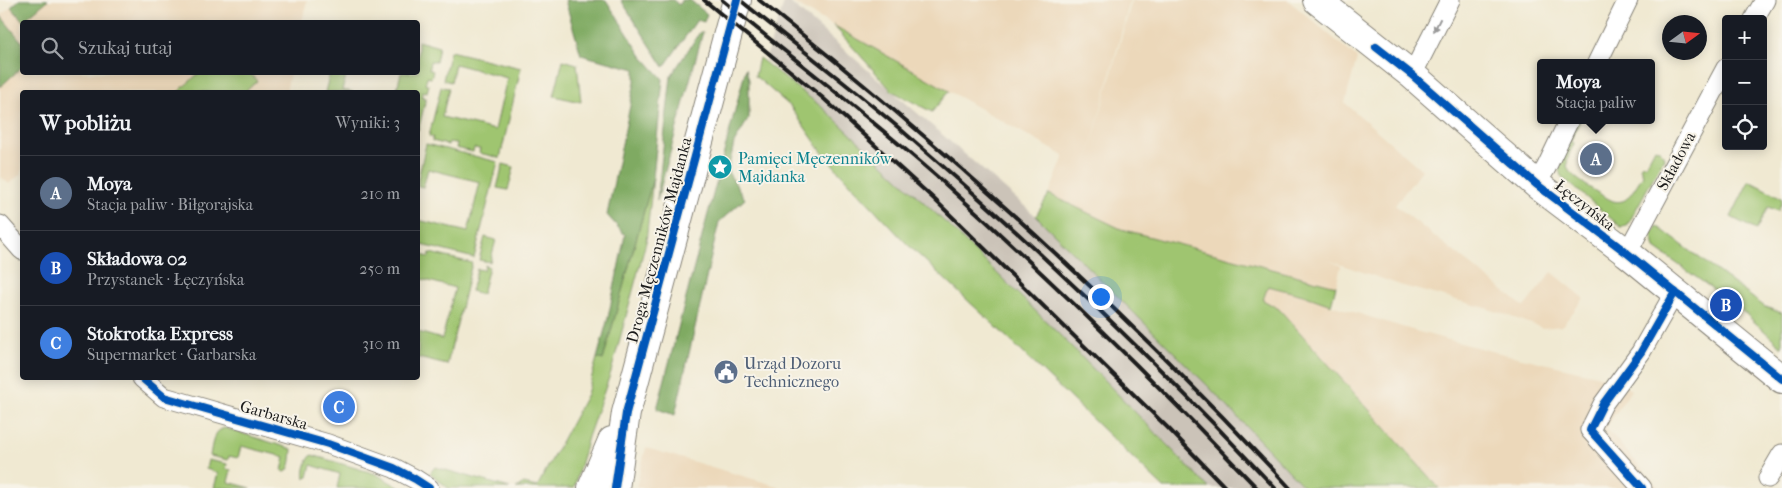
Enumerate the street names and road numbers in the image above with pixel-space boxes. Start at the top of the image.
street label: Składowa [1653,128,1700,194]
street label: Droga Męczenników Majdanka [622,134,696,345]
street label: Łęczyńska [1551,176,1619,235]
street label: Garbarska [238,396,311,434]

